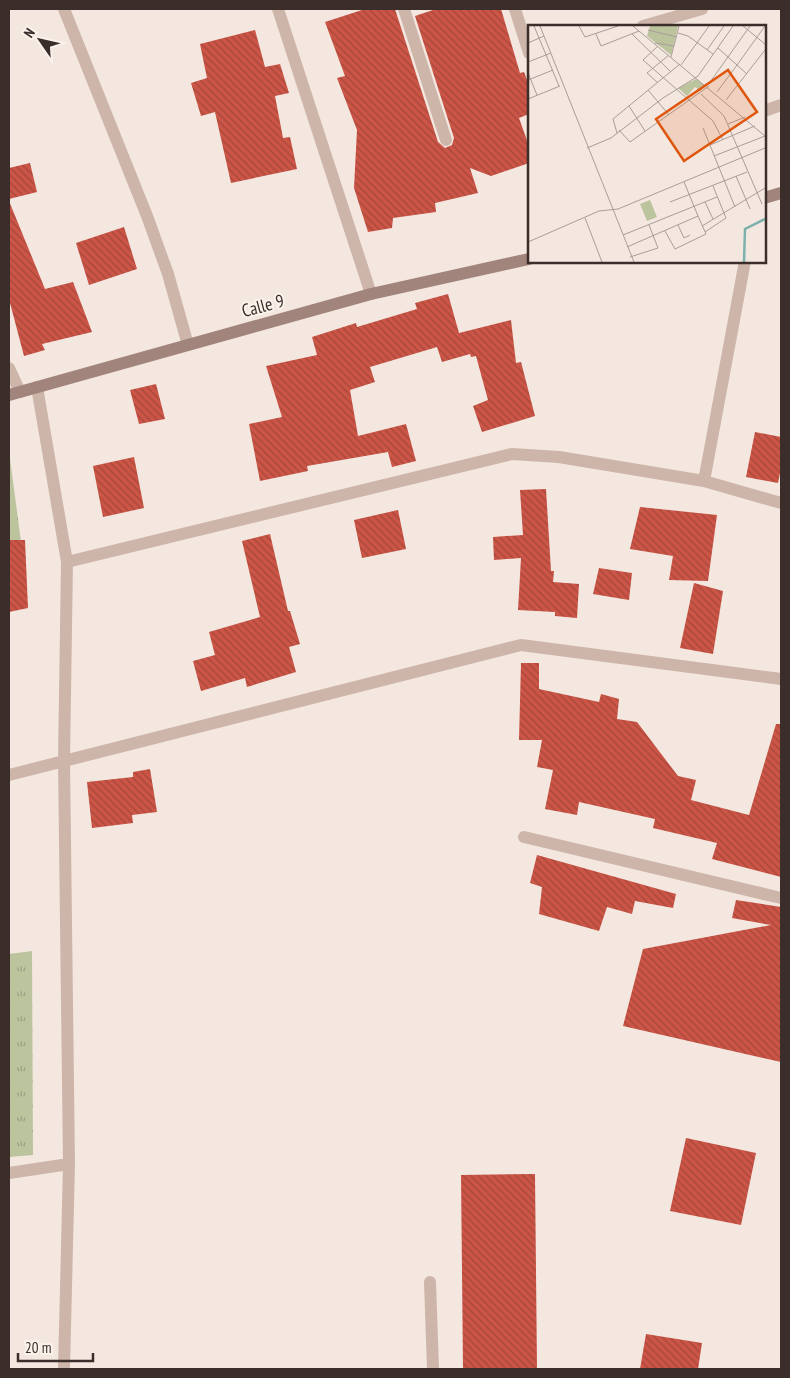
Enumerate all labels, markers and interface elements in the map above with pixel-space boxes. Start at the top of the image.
north arrow [15,15,65,65]
text: N [20,25,39,41]
inset map [528,25,765,262]
street label: Calle 9 [239,289,287,322]
scale bar [18,1330,92,1362]
text: 20 m [25,1338,51,1357]

